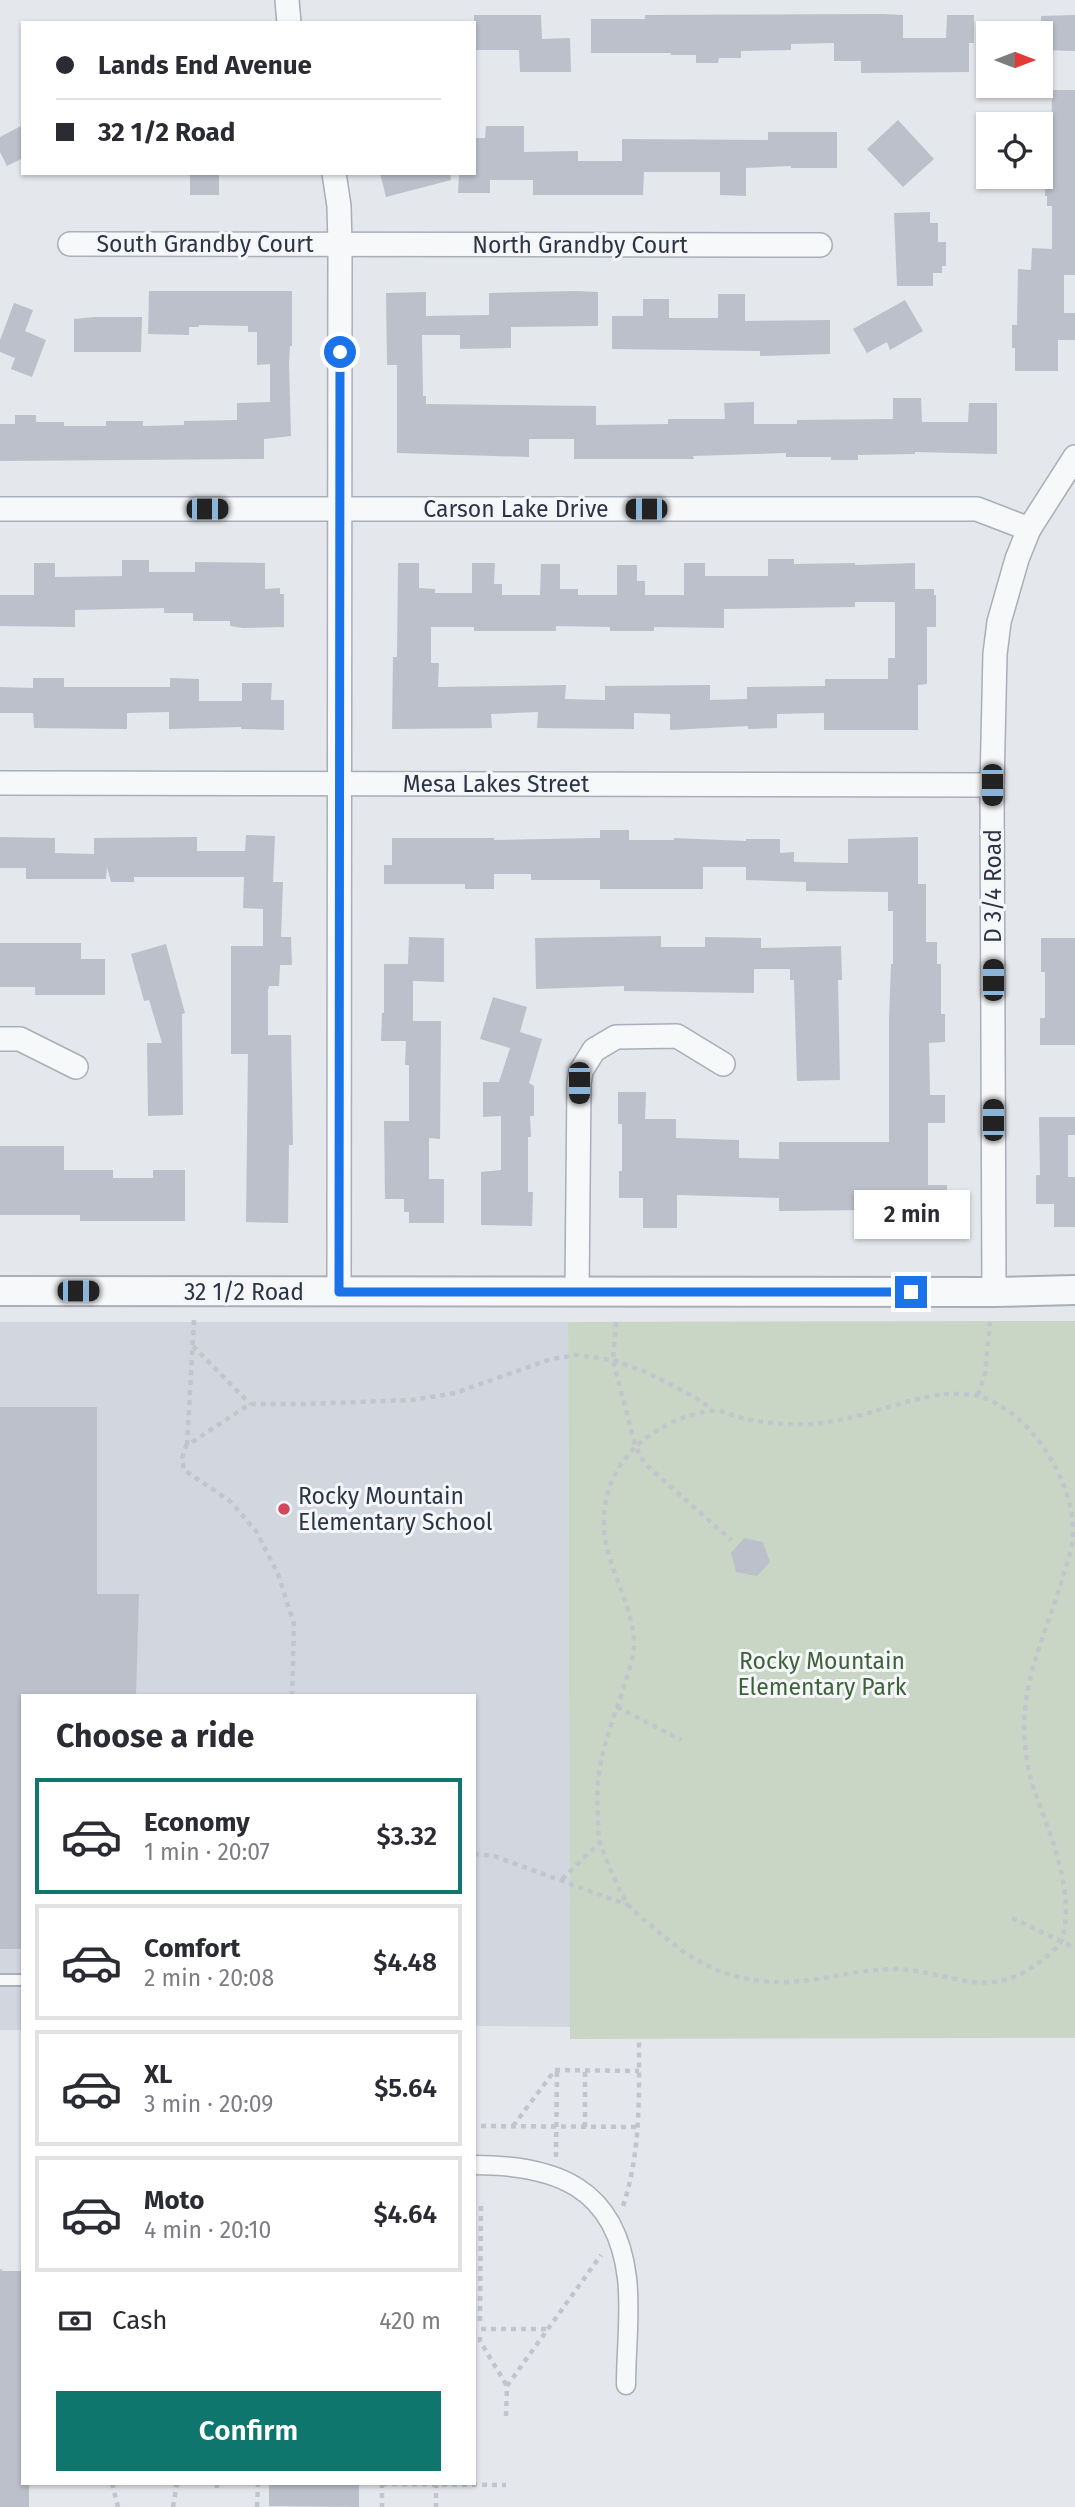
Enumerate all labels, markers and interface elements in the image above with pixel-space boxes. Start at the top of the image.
north arrow [976,21,1054,98]
map controls [976,21,1053,189]
text: Lands End Avenue [98,50,312,81]
button: locate [976,112,1053,189]
text: 32 1/2 Road [98,117,235,148]
street label: South Grandby Court [97,230,314,258]
street label: North Grandby Court [472,231,689,259]
route start [324,336,356,368]
street label: Carson Lake Drive [423,495,609,523]
car [187,499,229,520]
car [626,499,668,520]
car [982,764,1003,806]
street label: Mesa Lakes Street [403,770,590,798]
street label: D 3/4 Road [979,829,1007,943]
car [983,959,1004,1001]
car [569,1062,590,1104]
car [983,1099,1004,1141]
callout: 2 min [853,1190,969,1240]
text: 2 min [884,1200,940,1228]
route end [895,1276,927,1308]
street label: 32 1/2 Road [184,1278,304,1306]
car [58,1281,100,1302]
place label: Rocky Mountain Elementary School [298,1482,493,1536]
marker: Rocky Mountain Elementary School [276,1501,292,1517]
park label: Rocky Mountain Elementary Park [737,1647,907,1701]
text: Choose a ride [56,1717,254,1755]
icon: car [60,1805,123,1868]
text: Economy [144,1807,250,1838]
text: $3.32 [376,1821,437,1852]
text: 1 min · 20:07 [144,1838,270,1866]
icon: car [60,1931,123,1994]
text: Comfort [144,1933,240,1964]
text: $4.48 [373,1947,437,1978]
text: 2 min · 20:08 [144,1964,274,1992]
icon: car [60,2057,123,2120]
text: XL [144,2059,172,2090]
text: $5.64 [374,2073,437,2104]
text: 3 min · 20:09 [144,2090,273,2118]
icon: car [60,2183,123,2246]
text: Moto [144,2185,204,2216]
text: $4.64 [373,2199,437,2230]
text: 4 min · 20:10 [144,2216,271,2244]
icon: cash [56,2302,94,2340]
text: Cash [112,2305,168,2336]
text: 420 m [379,2307,441,2335]
button: Confirm [56,2391,441,2471]

